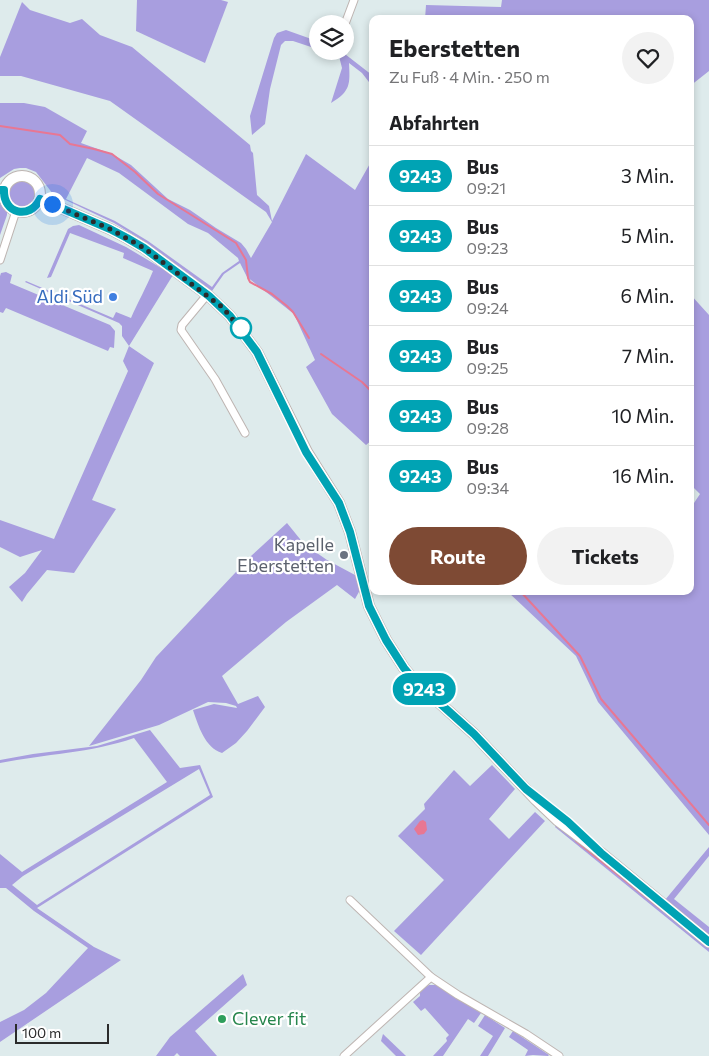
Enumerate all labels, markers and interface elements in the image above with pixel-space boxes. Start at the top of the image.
map controls [309,15,354,60]
button: layers [309,15,354,60]
button: heart [622,32,674,84]
text: Eberstetten [389,33,520,62]
text: Zu Fuß · 4 Min. · 250 m [389,67,550,86]
text: Abfahrten [389,111,479,134]
text: Bus [467,155,499,178]
text: 3 Min. [621,164,674,187]
text: 9243 [399,165,442,187]
text: 09:21 [467,178,506,197]
your location [40,192,65,217]
text: Bus [467,215,499,238]
text: 5 Min. [621,224,674,247]
text: 9243 [399,225,442,247]
text: 09:23 [467,238,508,257]
text: Bus [467,275,499,298]
text: 6 Min. [620,284,674,307]
place label: Aldi Süd [37,285,103,307]
text: 9243 [399,285,442,307]
marker: Aldi Süd [107,291,119,303]
text: 09:24 [467,298,509,317]
unlabelled marker [230,317,252,339]
text: Bus [467,335,499,358]
text: 7 Min. [622,344,674,367]
text: 9243 [399,345,442,367]
text: 09:25 [467,358,509,377]
text: Bus [467,395,499,418]
text: 10 Min. [611,404,674,427]
text: 9243 [399,405,442,427]
text: 09:28 [467,418,509,437]
text: Bus [467,455,499,478]
text: 16 Min. [612,464,674,487]
text: 9243 [399,465,442,487]
text: 09:34 [467,478,509,497]
button: Route [389,527,527,585]
button: Tickets [537,527,674,585]
place label: Kapelle Eberstetten [237,533,334,576]
marker: Kapelle Eberstetten [338,549,350,561]
line badge: 9243 [389,673,459,705]
text: 9243 [403,678,445,700]
place label: Clever fit [232,1007,306,1029]
marker: Clever fit [216,1013,228,1025]
scale bar [15,1021,109,1044]
text: 100 m [22,1024,61,1041]

